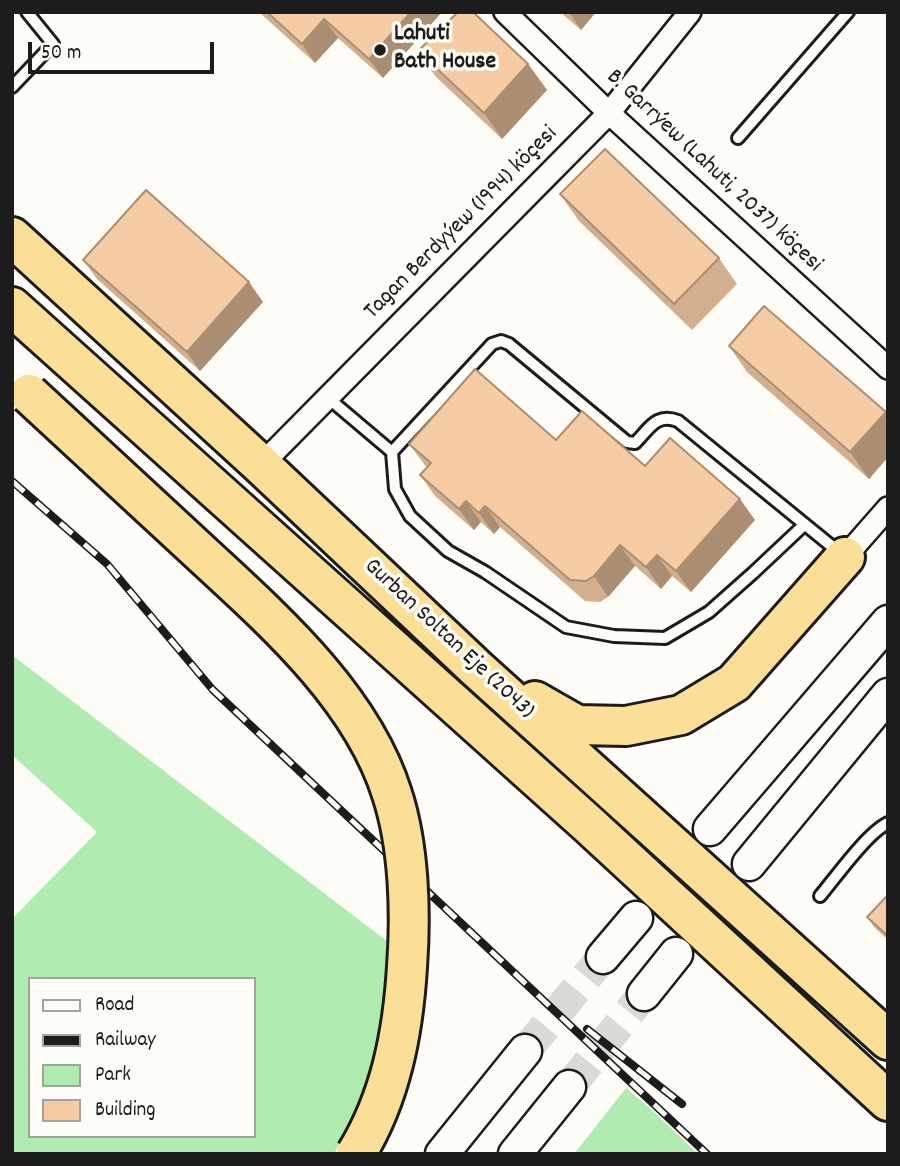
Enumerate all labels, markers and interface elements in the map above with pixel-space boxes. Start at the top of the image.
place label: Lahuti Bath House [394,22,496,78]
scale bar [32,28,217,72]
text: 50 m [41,39,81,69]
marker: Lahuti Bath House [372,42,388,58]
street label: B. Garrýew (Lahuti, 2037) köçesi [599,64,827,280]
street label: Tagan Berdyýew (1994) köçesi [359,121,565,327]
street label: Gurban Soltan Eje (2043) [357,554,539,726]
legend [28,977,256,1138]
text: Road [95,991,134,1021]
text: Railway [95,1026,156,1056]
text: Park [95,1061,131,1091]
text: Building [95,1096,155,1126]

